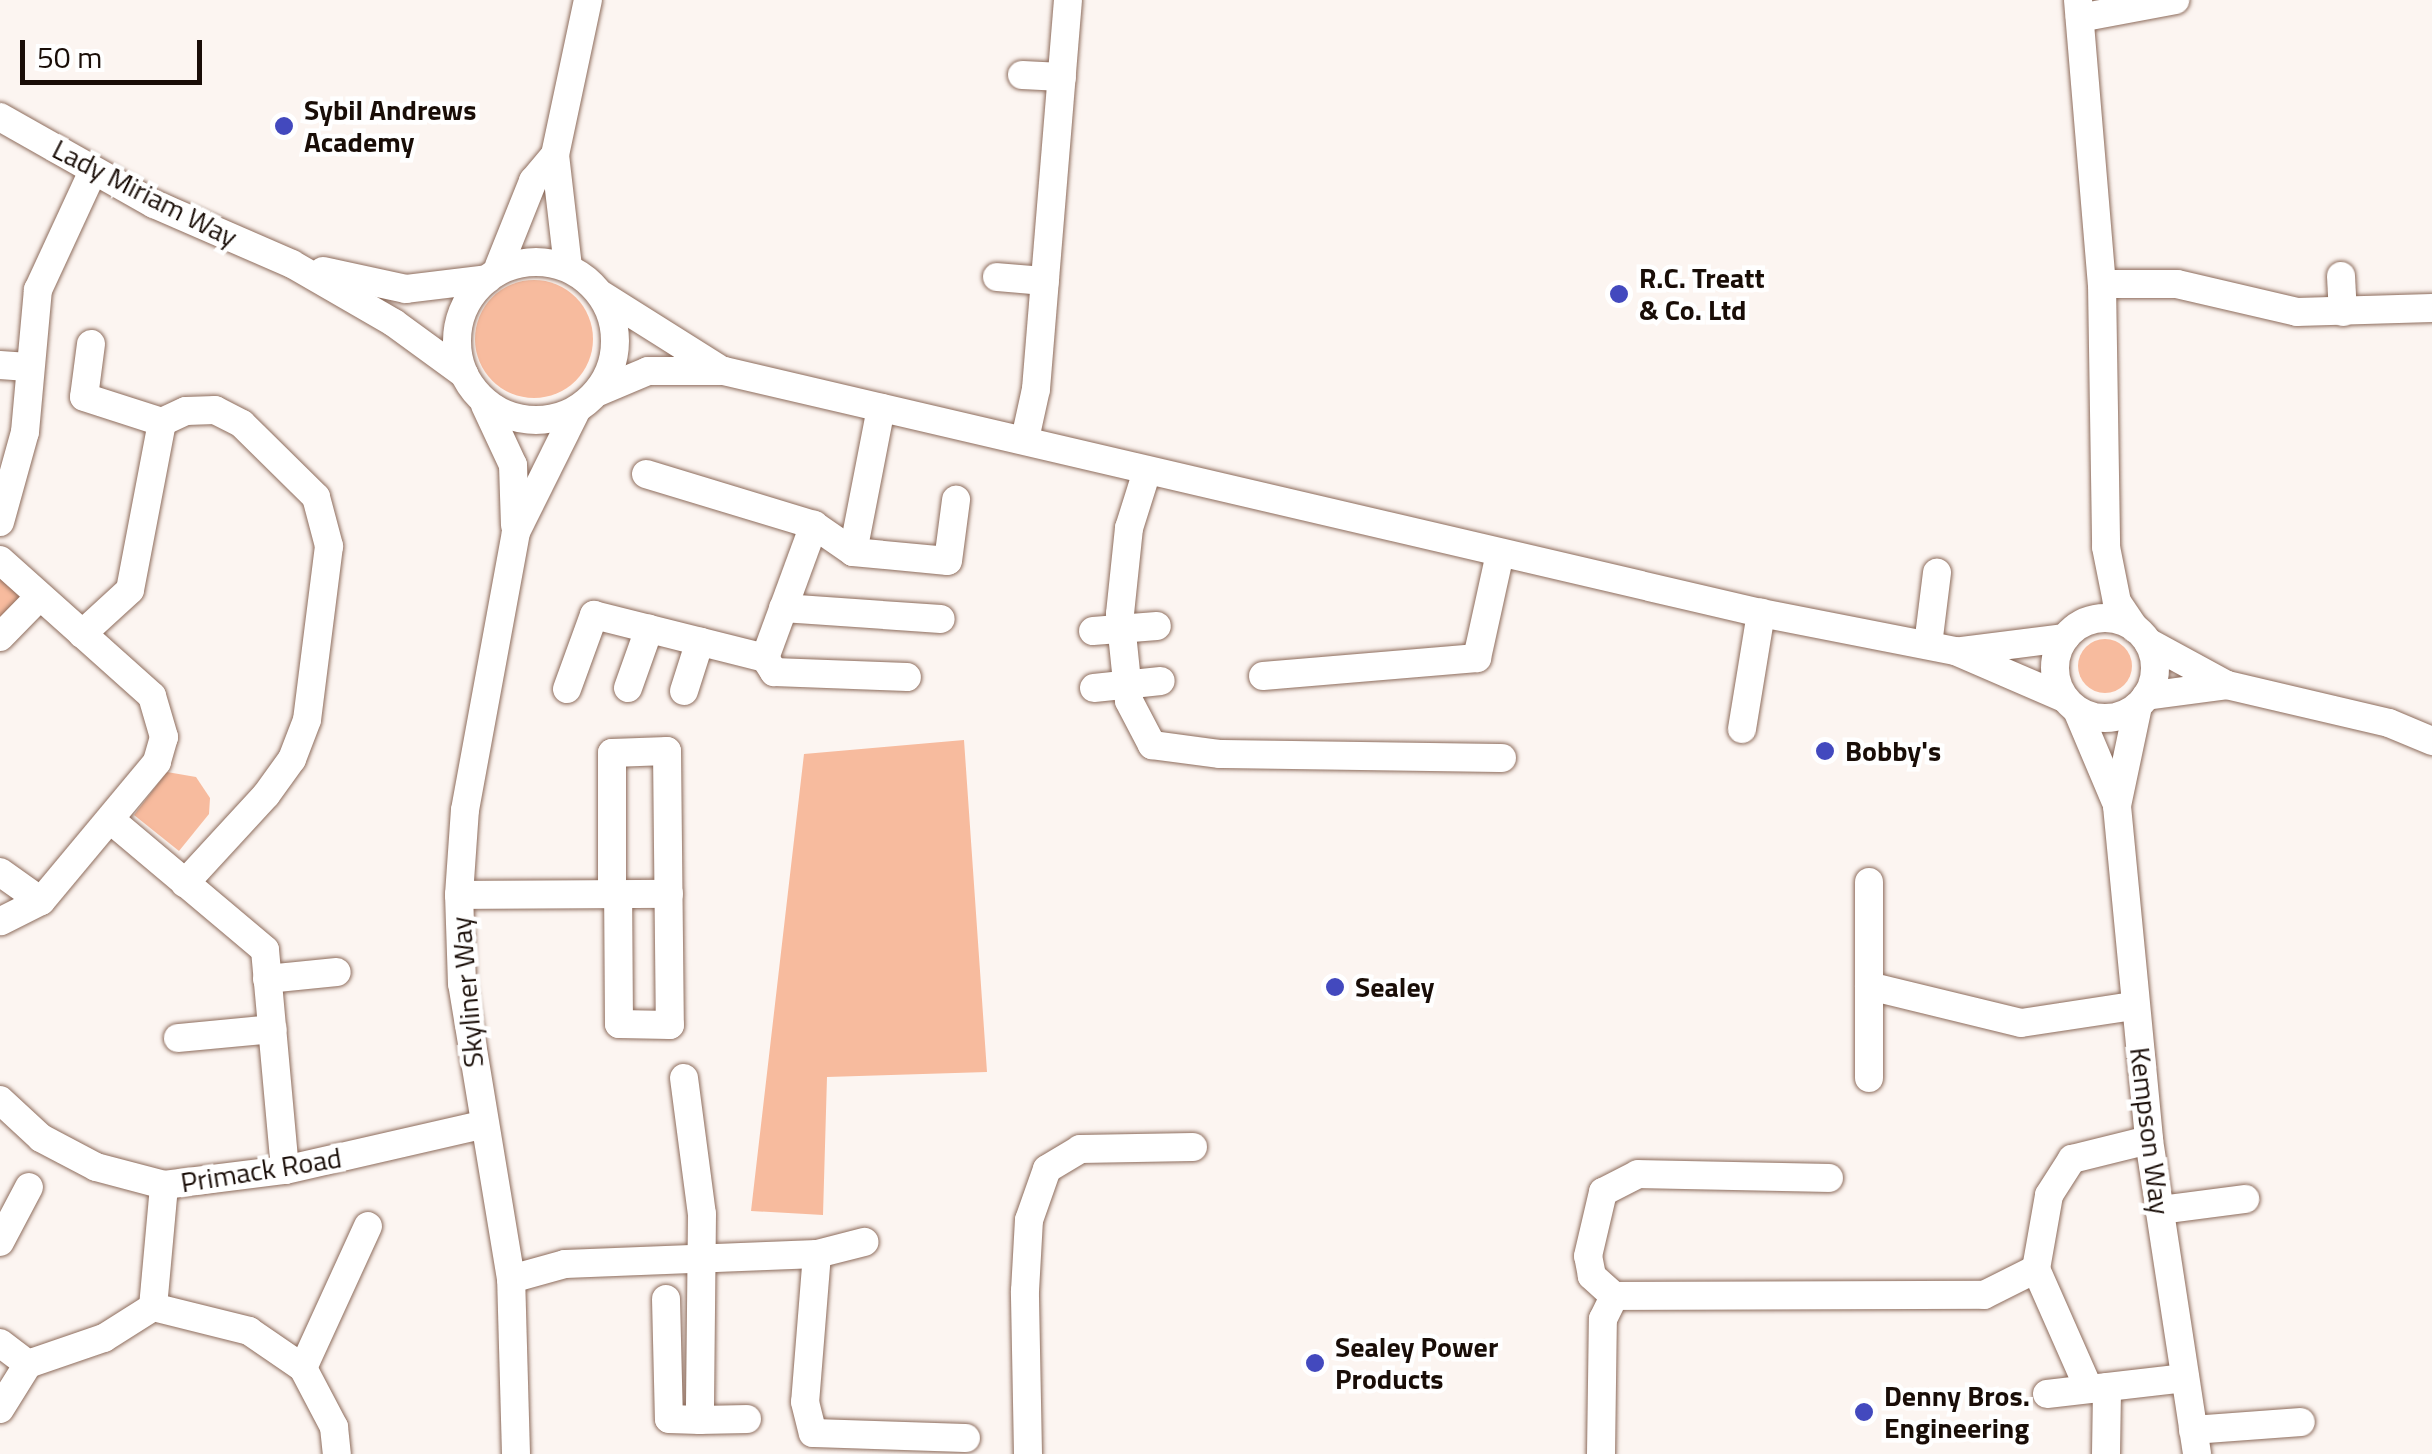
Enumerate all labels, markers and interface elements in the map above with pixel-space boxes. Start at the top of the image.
scale bar [25,20,208,82]
text: 50 m [37,34,102,80]
place label: Sybil Andrews Academy [304,93,476,159]
marker: Sybil Andrews Academy [273,115,295,137]
street label: Lady Miriam Way [47,132,243,254]
place label: R.C. Treatt & Co. Ltd [1639,261,1765,327]
marker: R.C. Treatt & Co. Ltd [1608,283,1630,305]
place label: Bobby's [1845,734,1941,768]
marker: Bobby's [1814,740,1836,762]
street label: Skyliner Way [444,915,490,1069]
place label: Sealey [1355,970,1434,1004]
marker: Sealey [1324,976,1346,998]
street label: Kempson Way [2123,1045,2177,1217]
street label: Primack Road [178,1141,344,1199]
place label: Sealey Power Products [1335,1330,1498,1396]
marker: Sealey Power Products [1304,1352,1326,1374]
place label: Denny Bros. Engineering [1884,1379,2030,1445]
marker: Denny Bros. Engineering [1853,1401,1875,1423]

